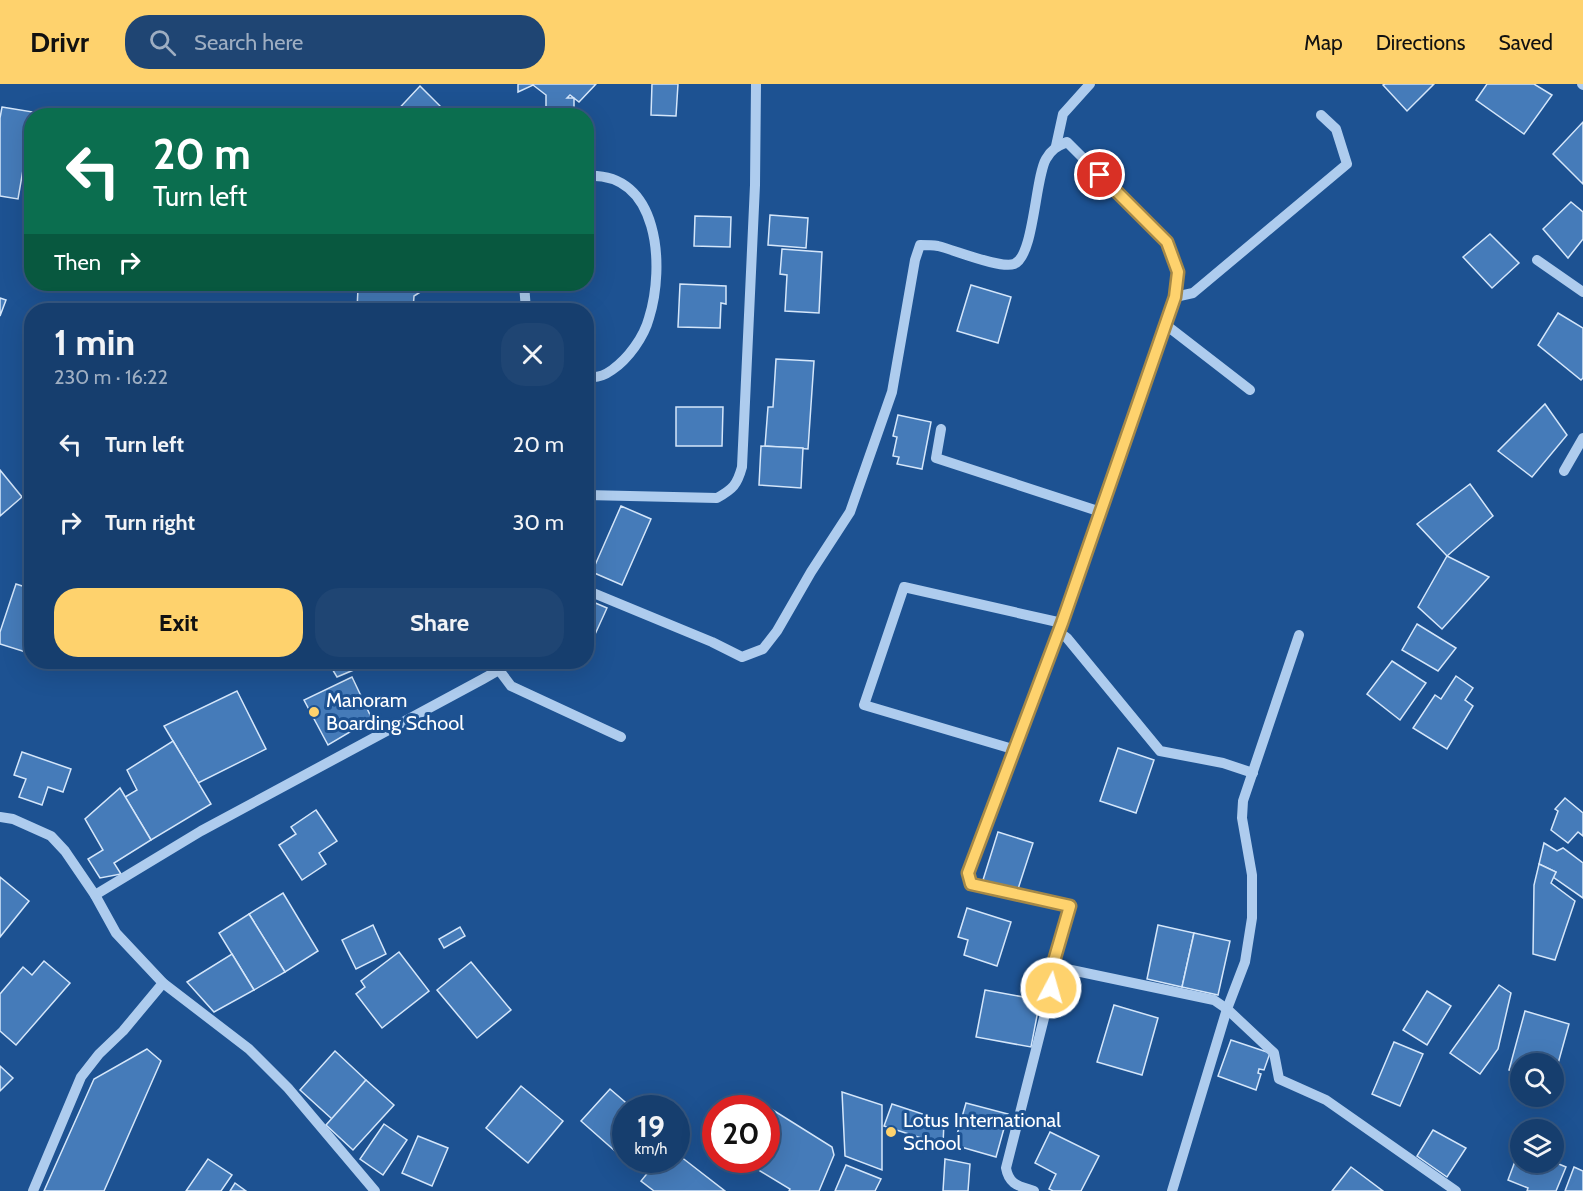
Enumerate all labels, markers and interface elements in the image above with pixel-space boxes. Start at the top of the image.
search box [125,15,545,69]
text: Drivr [30,25,89,59]
icon: search [146,26,179,59]
text: Search here [194,29,303,56]
text: Map [1304,30,1343,55]
text: Directions [1376,30,1465,55]
text: Saved [1498,30,1553,55]
text: 20 m [153,128,251,180]
icon: left [54,132,132,210]
pin [1074,149,1125,200]
icon: arrive [1083,158,1116,191]
text: Turn left [153,180,247,213]
icon: right [113,246,146,279]
text: Then [54,249,101,276]
text: 1 min [54,320,135,364]
button: close [501,323,564,386]
text: 230 m · 16:22 [54,365,168,389]
icon: left [54,428,87,461]
text: Turn left [105,431,184,458]
text: 20 m [513,431,564,458]
icon: right [54,506,87,539]
text: Turn right [105,509,195,536]
text: 30 m [512,509,564,536]
button: Exit [54,588,303,657]
button: Share [315,588,564,657]
place label: Manoram Boarding School [326,688,464,735]
marker: Manoram Boarding School [307,705,321,719]
position arrow [1019,956,1083,1020]
map controls [1510,1053,1564,1173]
button: search [1510,1053,1564,1107]
speed limit sign: 20 [702,1095,780,1173]
text: 19 [637,1108,665,1145]
place label: Lotus International School [903,1108,1061,1155]
button: layers [1510,1119,1564,1173]
marker: Lotus International School [884,1125,898,1139]
text: km/h [635,1140,667,1158]

